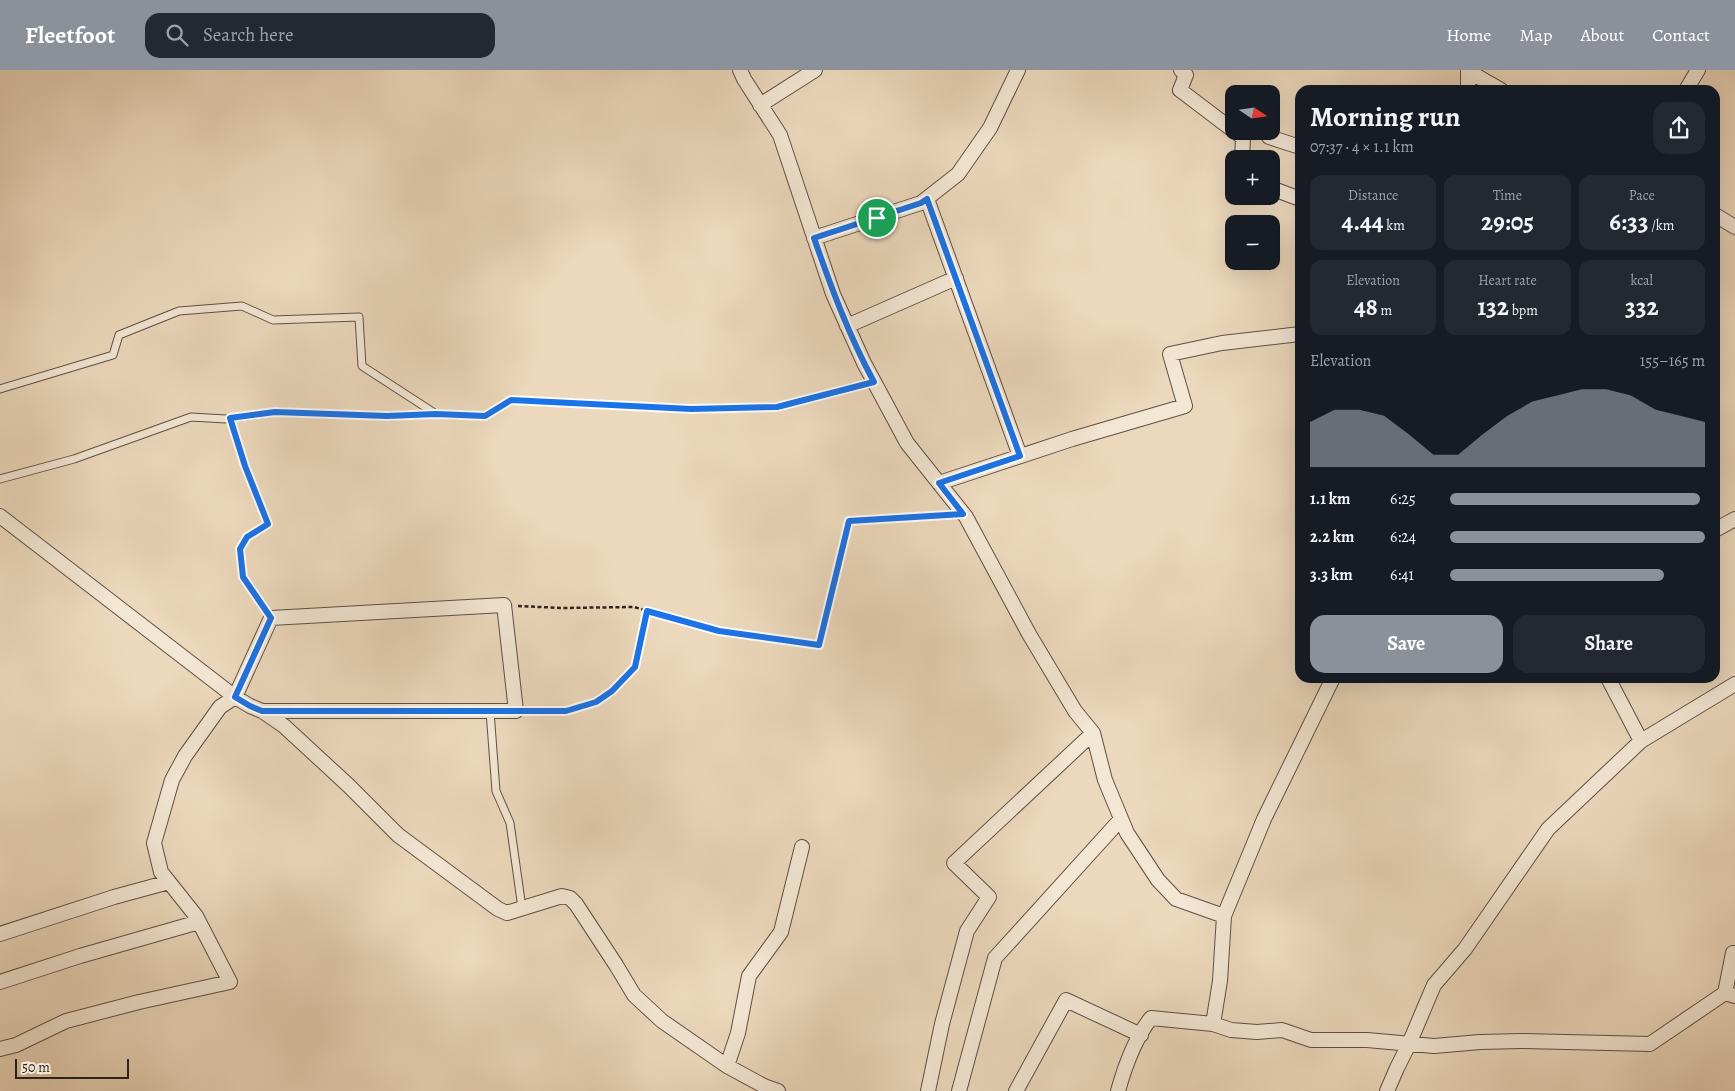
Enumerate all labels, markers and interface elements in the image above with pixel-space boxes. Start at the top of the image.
search box [145,13,495,58]
text: Fleetfoot [25,19,115,51]
icon: search [163,21,191,49]
text: Search here [203,22,293,48]
text: Home [1446,23,1491,47]
text: Map [1519,23,1552,47]
text: About [1580,23,1624,47]
text: Contact [1652,23,1710,47]
north arrow [1225,85,1280,140]
map controls [1225,85,1280,270]
text: Morning run [1310,98,1460,136]
button: share [1653,102,1705,154]
text: 07:37 · 4 × 1.1 km [1310,136,1414,158]
button: + [1225,150,1280,205]
text: Distance [1348,186,1398,205]
text: Time [1493,186,1522,205]
text: Pace [1629,186,1655,205]
pin [856,197,898,239]
icon: arrive [863,204,891,232]
text: 4.44 [1341,205,1384,239]
text: 29:05 [1481,205,1534,239]
text: 6:33 [1609,205,1648,239]
button: − [1225,215,1280,270]
text: km [1384,216,1405,235]
text: /km [1648,216,1674,235]
text: Elevation [1346,271,1400,290]
text: Heart rate [1478,271,1537,290]
text: kcal [1631,271,1653,290]
text: 48 [1354,290,1378,324]
text: 132 [1477,290,1509,324]
text: 332 [1625,290,1659,324]
text: m [1378,301,1392,320]
text: bpm [1509,301,1538,320]
text: Elevation [1310,350,1371,372]
text: 155–165 m [1640,350,1705,372]
text: 1.1 km [1310,488,1350,510]
text: 6:25 [1390,488,1416,510]
text: 2.2 km [1310,526,1354,548]
text: 6:24 [1390,526,1416,548]
text: 3.3 km [1310,564,1353,586]
text: 6:41 [1390,564,1414,586]
button: Save [1310,615,1503,673]
button: Share [1513,615,1705,673]
scale bar [15,1056,129,1079]
text: 50 m [22,1058,50,1077]

